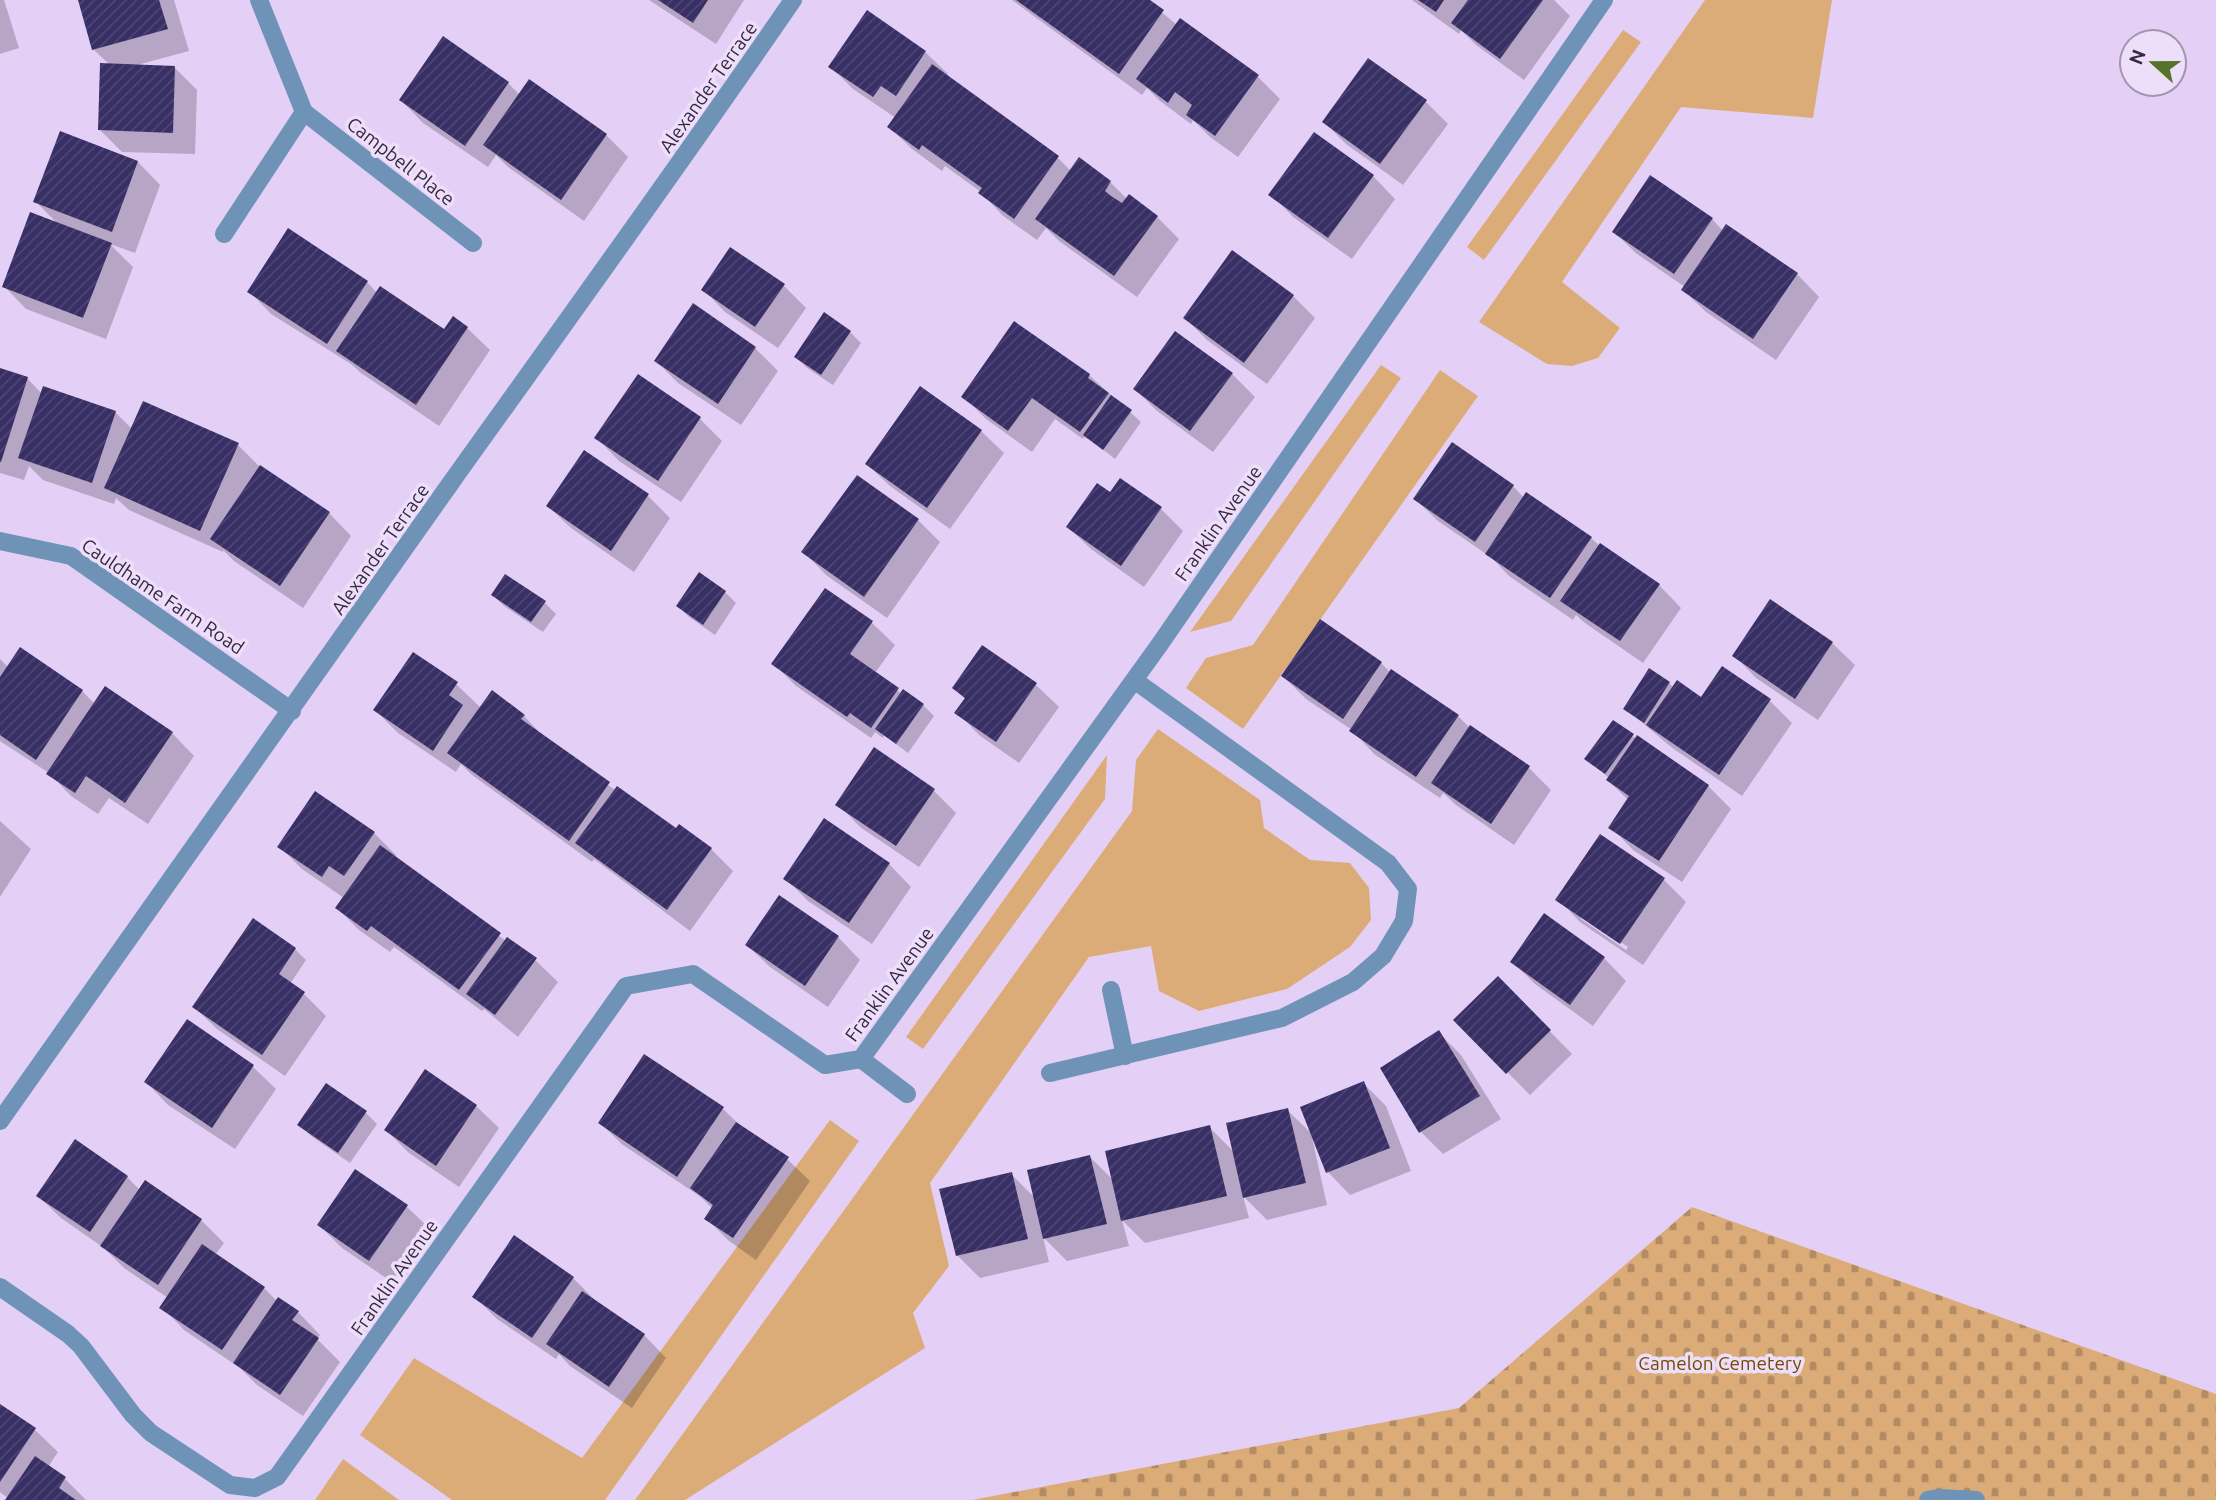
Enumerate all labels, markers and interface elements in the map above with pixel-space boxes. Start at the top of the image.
street label: Alexander Terrace [655,17,761,157]
north arrow [2118,28,2188,98]
text: N [2124,46,2150,67]
street label: Campbell Place [343,112,459,210]
street label: Franklin Avenue [1170,461,1266,585]
street label: Alexander Terrace [327,479,433,619]
street label: Cauldhame Farm Road [78,533,248,659]
street label: Franklin Avenue [840,923,938,1045]
street label: Franklin Avenue [346,1215,442,1339]
park label: Camelon Cemetery [1638,1352,1802,1374]

